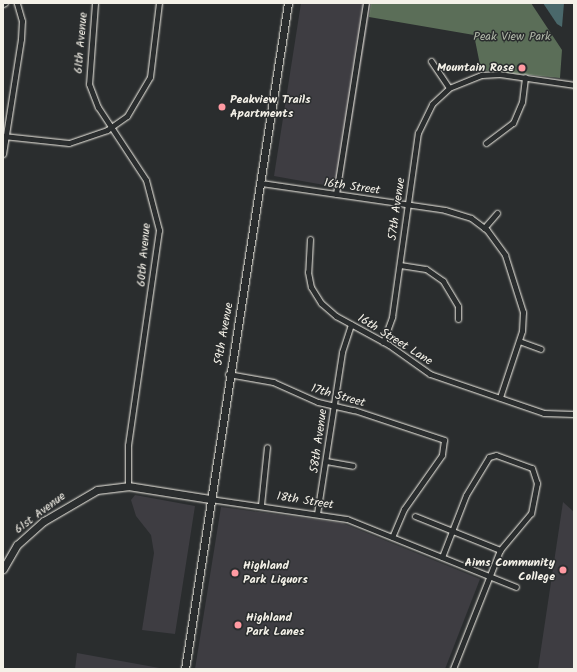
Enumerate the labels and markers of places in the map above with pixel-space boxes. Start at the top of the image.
place label: Mountain Rose [437,61,514,75]
marker: Mountain Rose [517,63,527,73]
place label: Peakview Trails Apartments [230,93,311,121]
marker: Peakview Trails Apartments [217,102,227,112]
place label: Aims Community College [464,556,555,584]
place label: Highland Park Liquors [243,559,308,587]
marker: Aims Community College [558,565,568,575]
marker: Highland Park Liquors [230,568,240,578]
place label: Highland Park Lanes [246,611,304,639]
marker: Highland Park Lanes [233,620,243,630]

